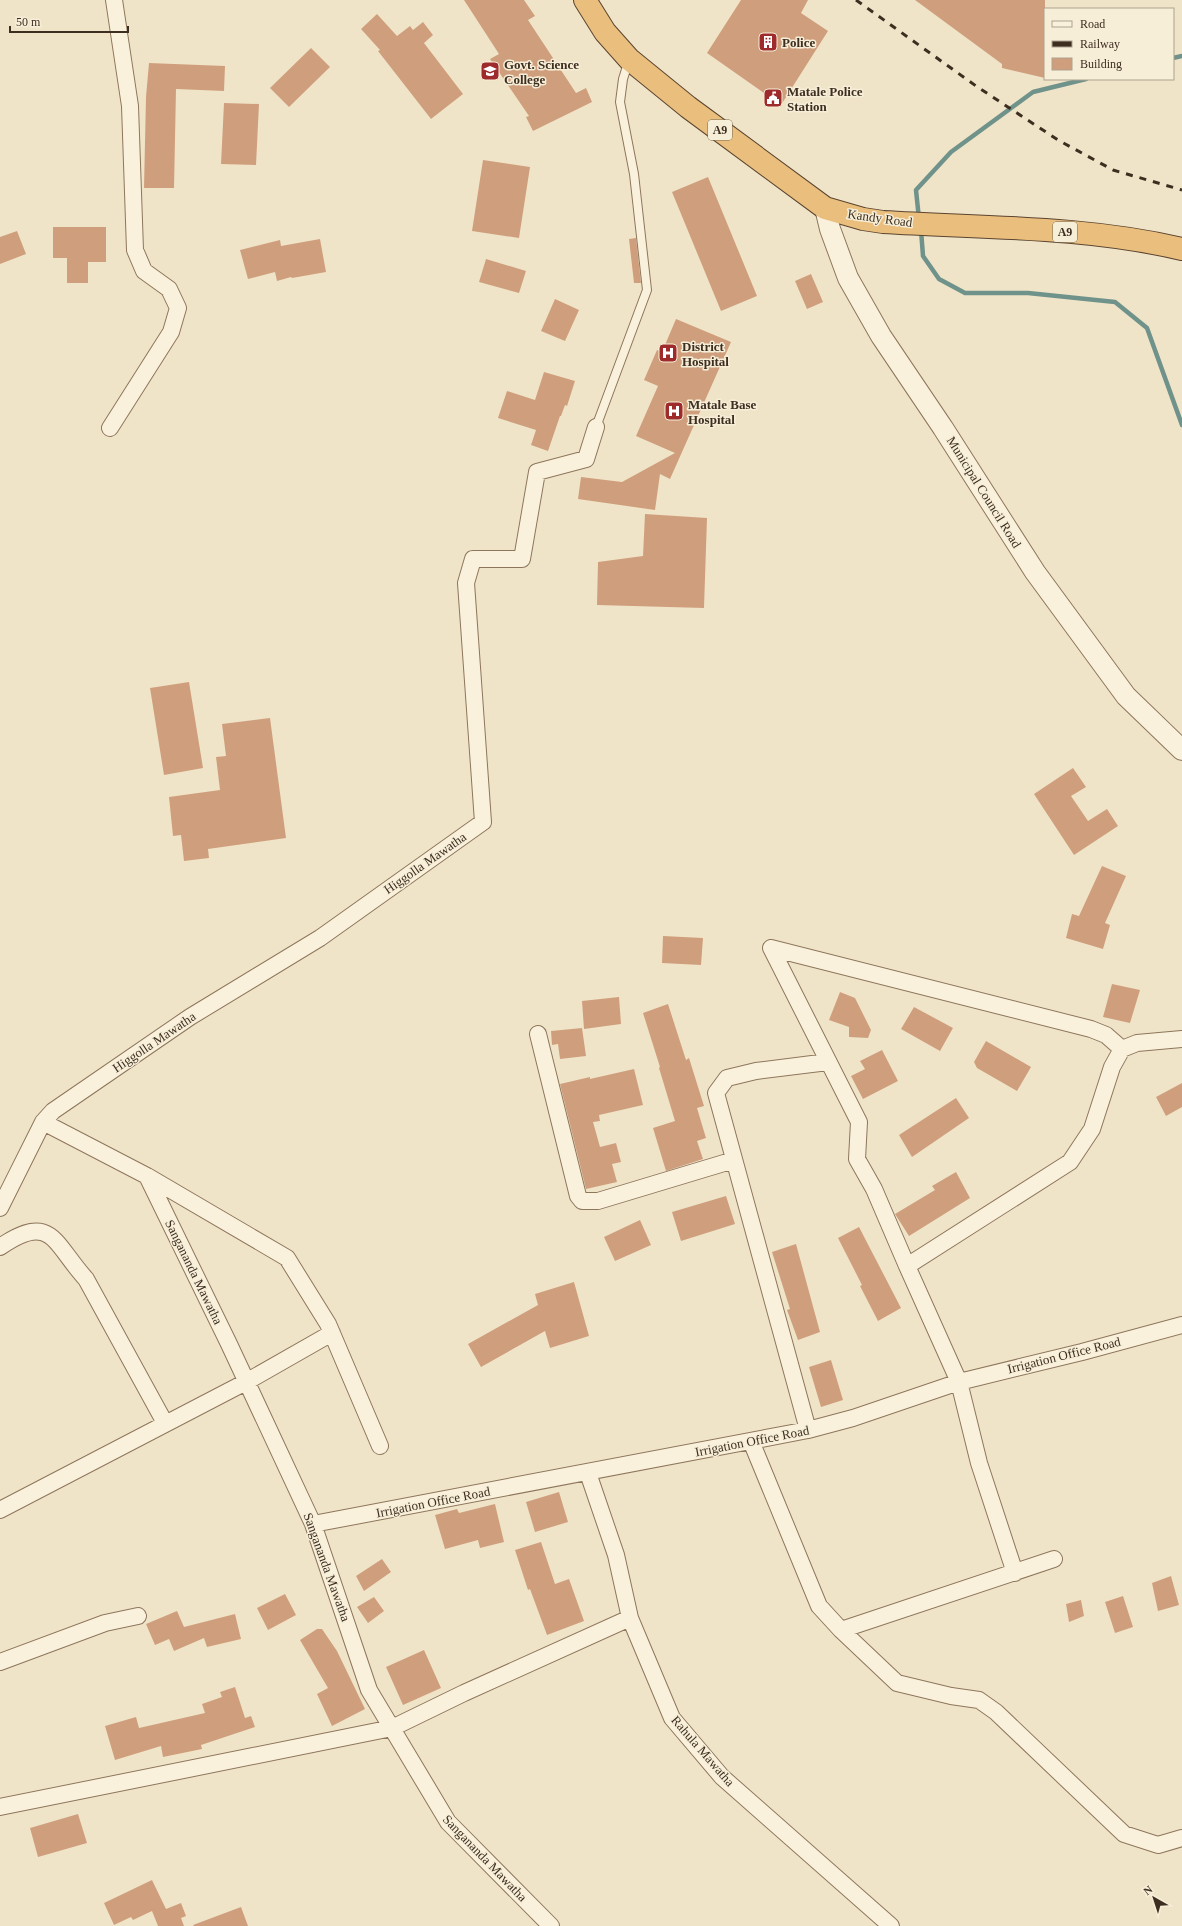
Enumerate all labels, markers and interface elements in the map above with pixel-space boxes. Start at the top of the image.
scale bar [10,8,128,34]
legend [1044,8,1174,80]
text: 50 m [16,15,41,29]
text: Road [1080,17,1105,31]
building icon: Police [757,31,779,53]
place label: Police [782,35,815,50]
text: Railway [1080,37,1120,51]
place label: Govt. Science College [504,57,579,87]
text: Building [1080,57,1122,71]
school or university icon: Govt. Science College [479,60,501,82]
place label: Matale Police Station [787,84,863,114]
public building icon: Matale Police Station [762,87,784,109]
road number: A9 [708,120,732,140]
street label: Kandy Road [847,206,914,230]
road number: A9 [1053,222,1077,242]
place label: District Hospital [682,339,729,369]
hospital icon: District Hospital [657,342,679,364]
place label: Matale Base Hospital [688,397,756,427]
hospital icon: Matale Base Hospital [663,400,685,422]
street label: Municipal Council Road [944,434,1025,551]
street label: Higgolla Mawatha [381,829,469,897]
street label: Higgolla Mawatha [110,1009,199,1075]
street label: Sangananda Mawatha [162,1217,226,1327]
street label: Irrigation Office Road [1006,1334,1123,1376]
street label: Irrigation Office Road [694,1422,811,1459]
street label: Irrigation Office Road [375,1483,492,1520]
street label: Sangananda Mawatha [300,1511,354,1624]
street label: Rahula Mawatha [668,1713,738,1789]
street label: Sangananda Mawatha [440,1812,530,1905]
north arrow [1134,1878,1174,1918]
text: N [1141,1883,1155,1897]

